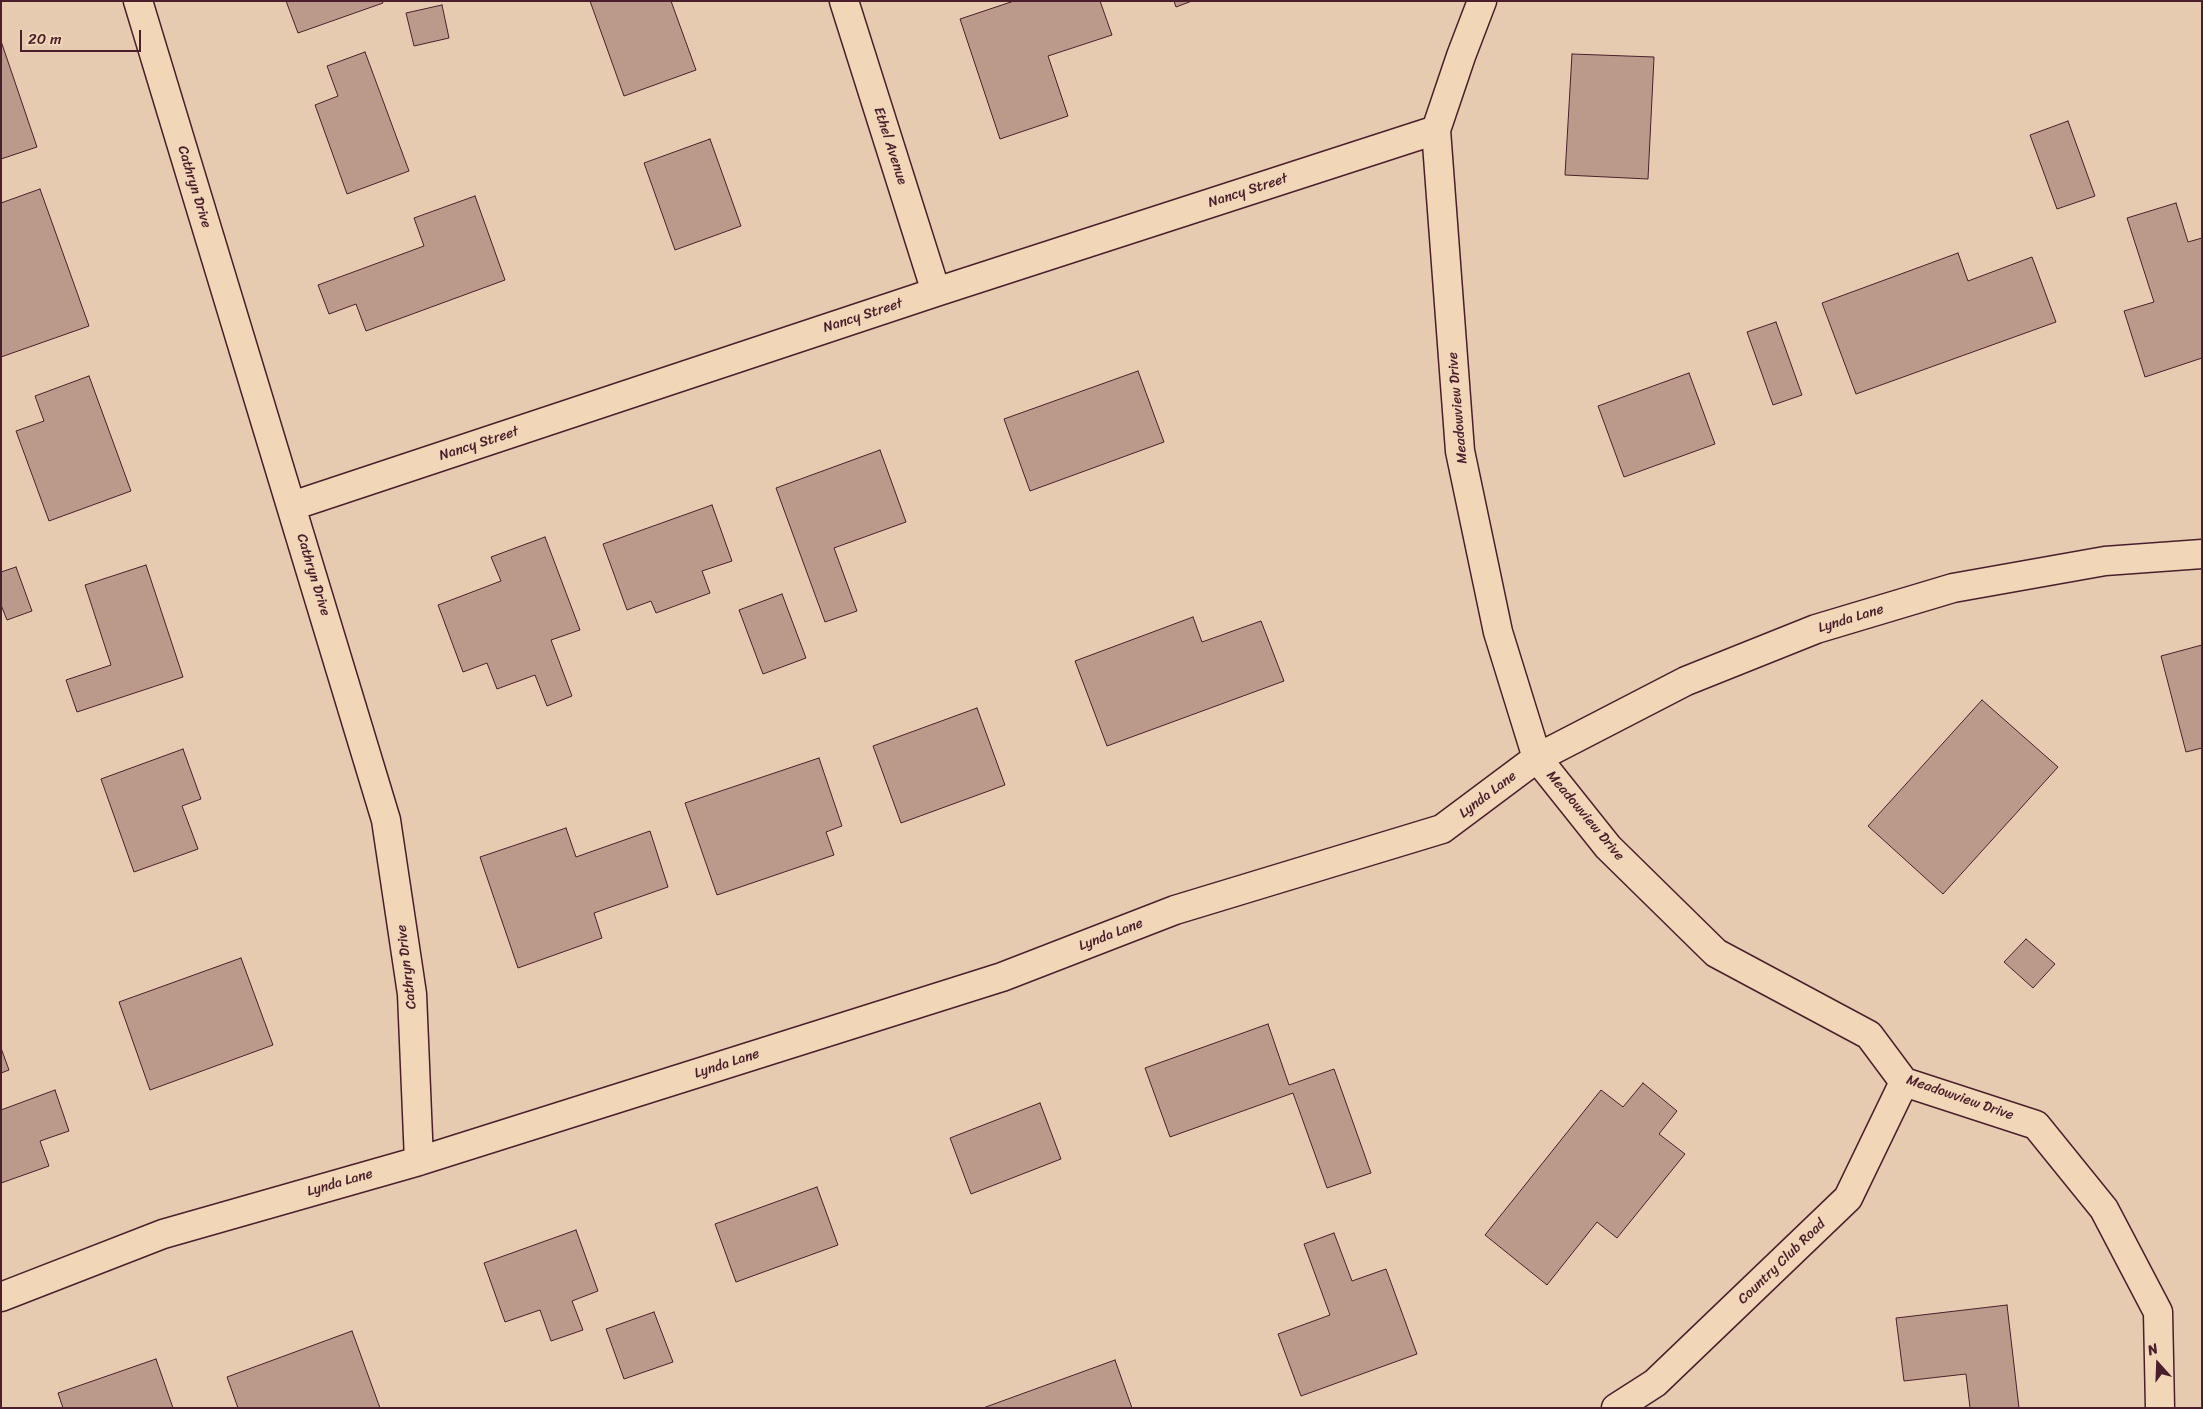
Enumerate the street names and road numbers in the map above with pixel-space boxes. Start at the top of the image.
street label: Ethel Avenue [870,105,910,187]
street label: Cathryn Drive [174,144,214,230]
street label: Nancy Street [1206,170,1290,212]
street label: Nancy Street [821,295,905,337]
street label: Meadowview Drive [1445,351,1471,465]
street label: Nancy Street [437,423,521,465]
street label: Cathryn Drive [293,532,333,618]
street label: Lynda Lane [1816,601,1886,637]
street label: Lynda Lane [1456,768,1520,822]
street label: Meadowview Drive [1543,768,1627,864]
street label: Lynda Lane [1076,915,1146,955]
street label: Cathryn Drive [393,924,421,1010]
street label: Lynda Lane [692,1046,762,1082]
street label: Meadowview Drive [1904,1072,2016,1124]
street label: Lynda Lane [305,1166,375,1200]
street label: Country Club Road [1735,1216,1829,1308]

